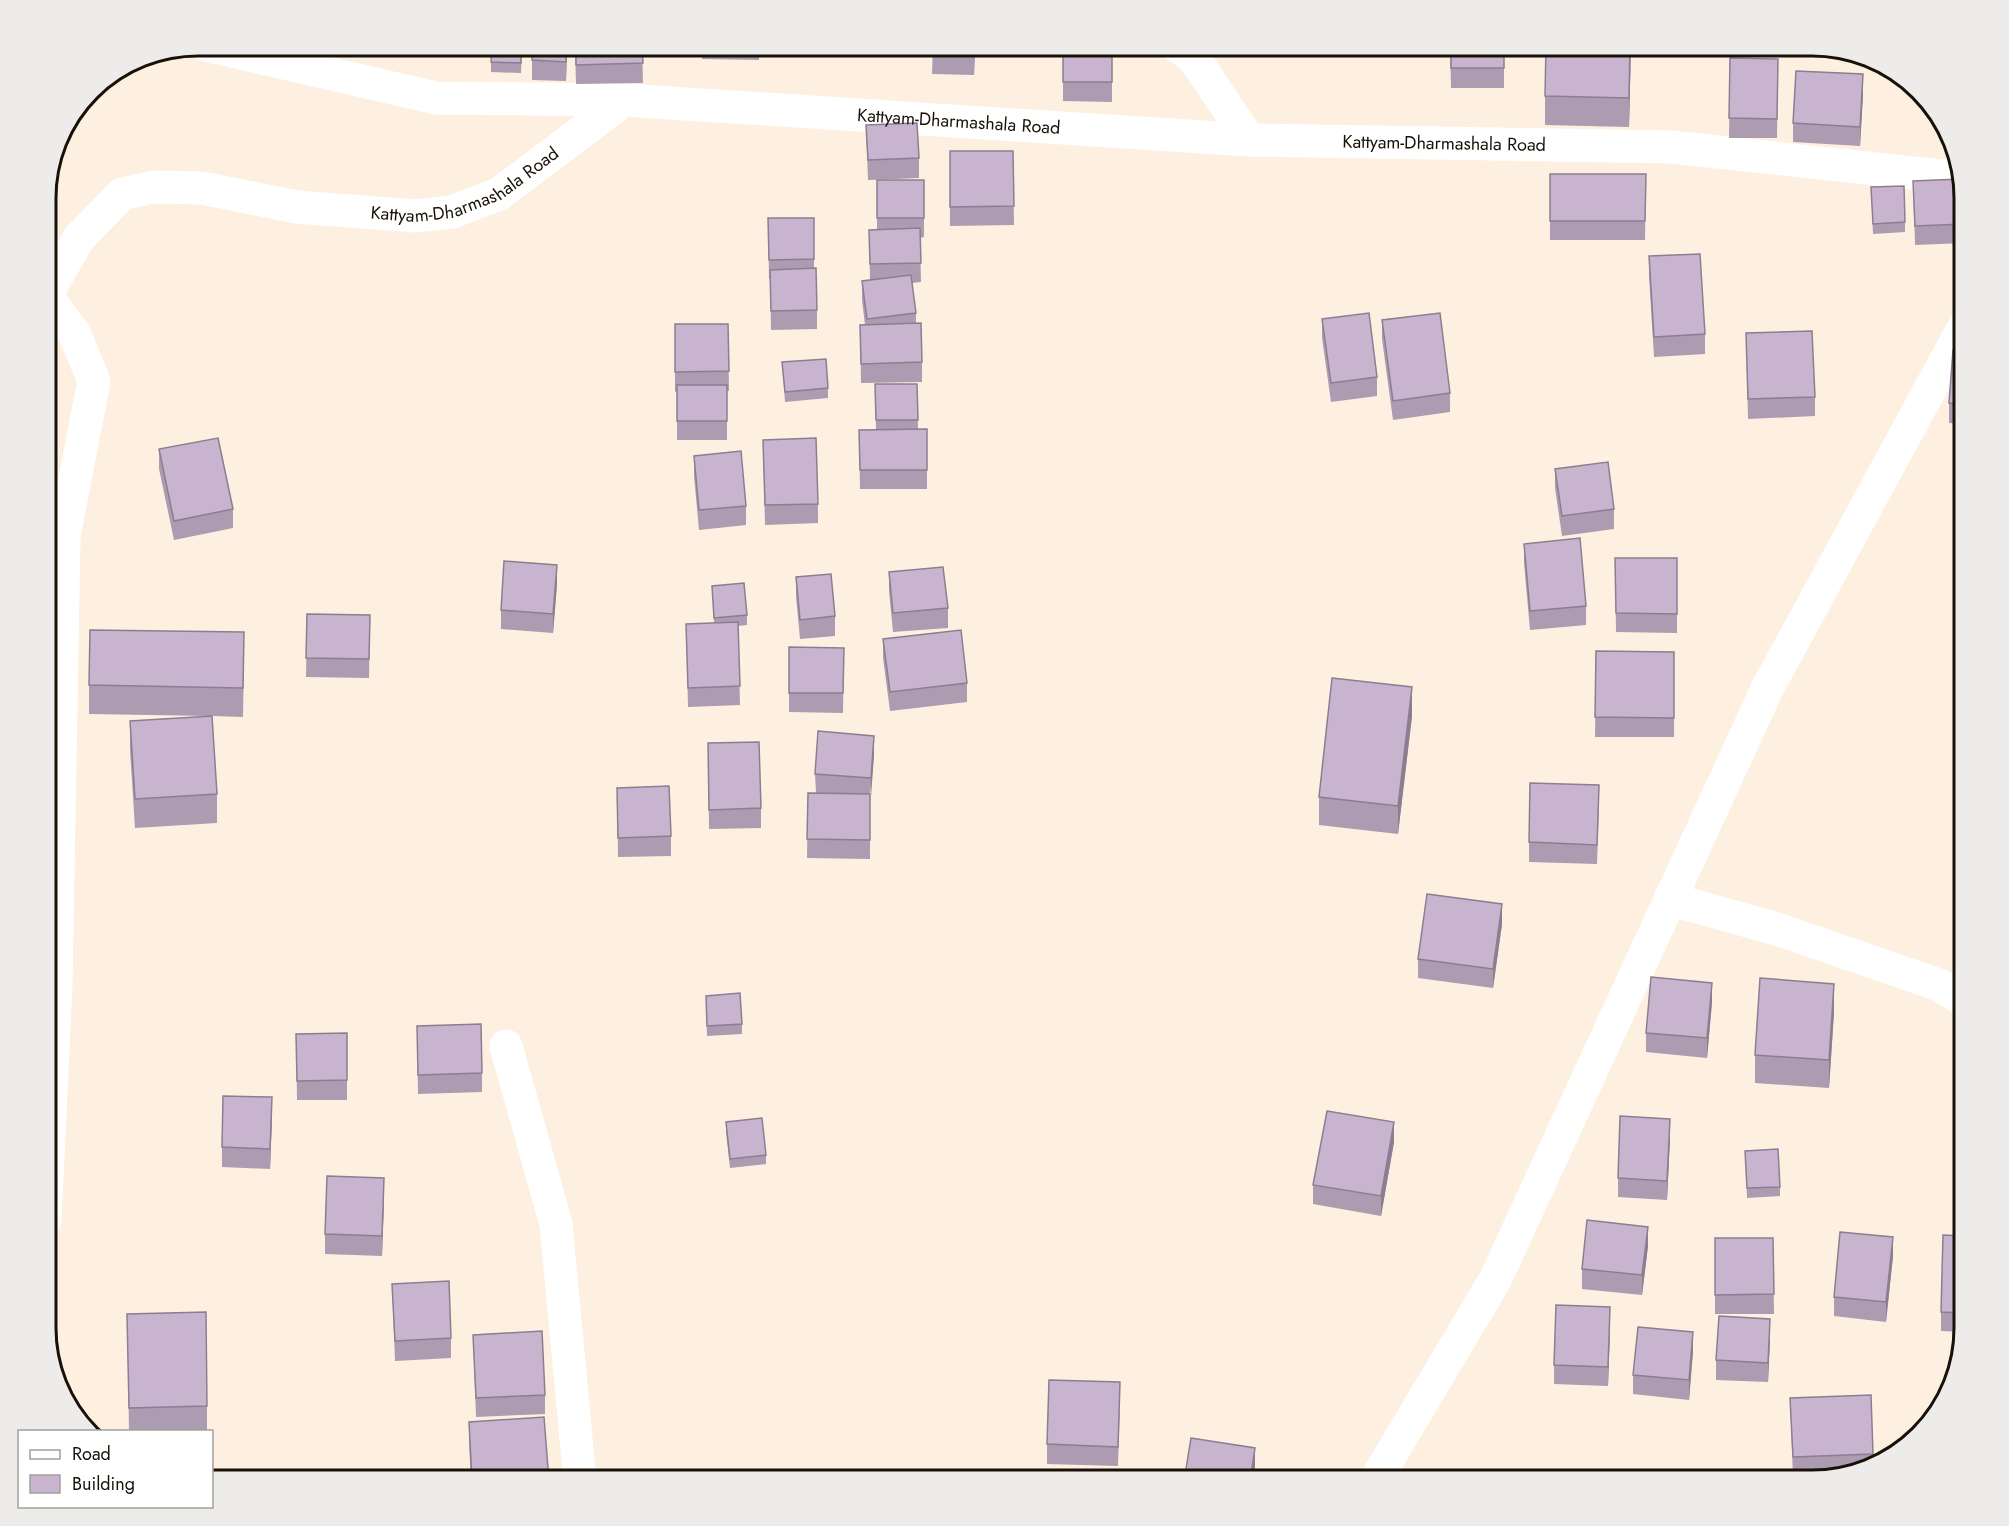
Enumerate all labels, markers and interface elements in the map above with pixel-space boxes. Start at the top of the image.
street label: Kattyam-Dharmashala Road [856,102,1061,141]
street label: Kattyam-Dharmashala Road [1342,129,1546,158]
street label: Kattyam-Dharmashala Road [370,141,564,229]
legend [18,1430,213,1508]
text: Road [72,1441,111,1467]
text: Building [72,1471,135,1497]

